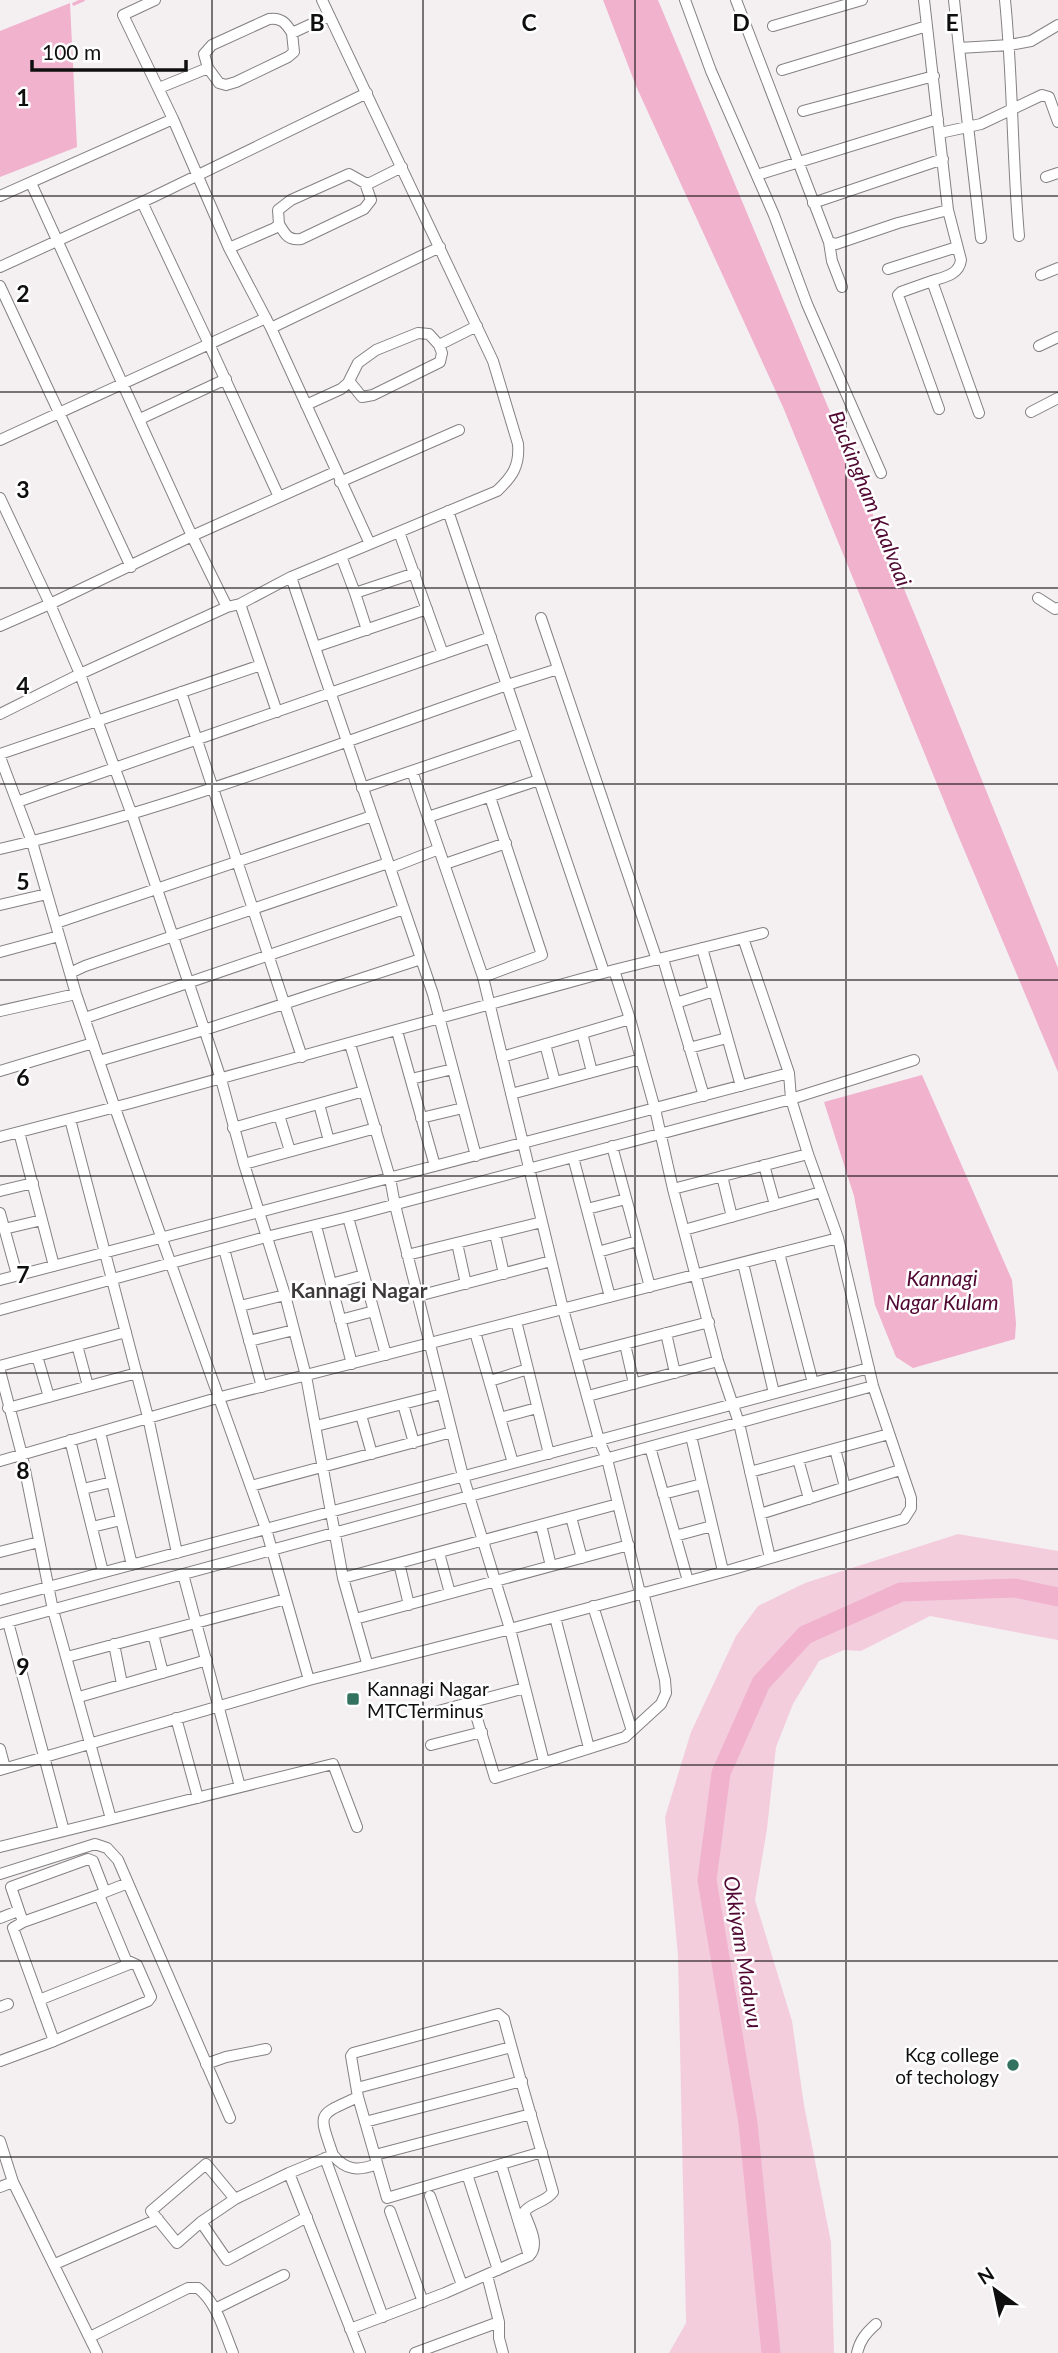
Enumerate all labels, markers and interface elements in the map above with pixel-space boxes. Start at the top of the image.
text: B [309,8,325,36]
text: C [521,8,537,36]
text: D [732,8,750,36]
text: E [945,8,959,36]
scale bar [32,28,186,72]
text: 100 m [42,39,101,64]
text: 1 [16,83,30,111]
text: 2 [16,279,30,307]
water label: Buckingham Kaalvaai [824,407,918,590]
text: 3 [16,475,30,503]
text: 4 [16,671,30,699]
text: 5 [16,867,30,895]
text: 6 [16,1063,30,1091]
text: 7 [16,1260,30,1288]
water label: Kannagi Nagar Kulam [885,1265,999,1314]
district label: Kannagi Nagar [290,1277,428,1302]
text: 8 [16,1456,30,1484]
text: 9 [16,1652,30,1680]
place label: Kannagi Nagar MTCTerminus [367,1677,489,1722]
marker: Kannagi Nagar MTCTerminus [345,1691,361,1707]
water label: Okkiyam Maduvu [720,1874,768,2030]
place label: Kcg college of techology [895,2043,999,2088]
marker: Kcg college of techology [1005,2057,1021,2073]
north arrow [960,2255,1030,2325]
text: N [973,2262,998,2289]

